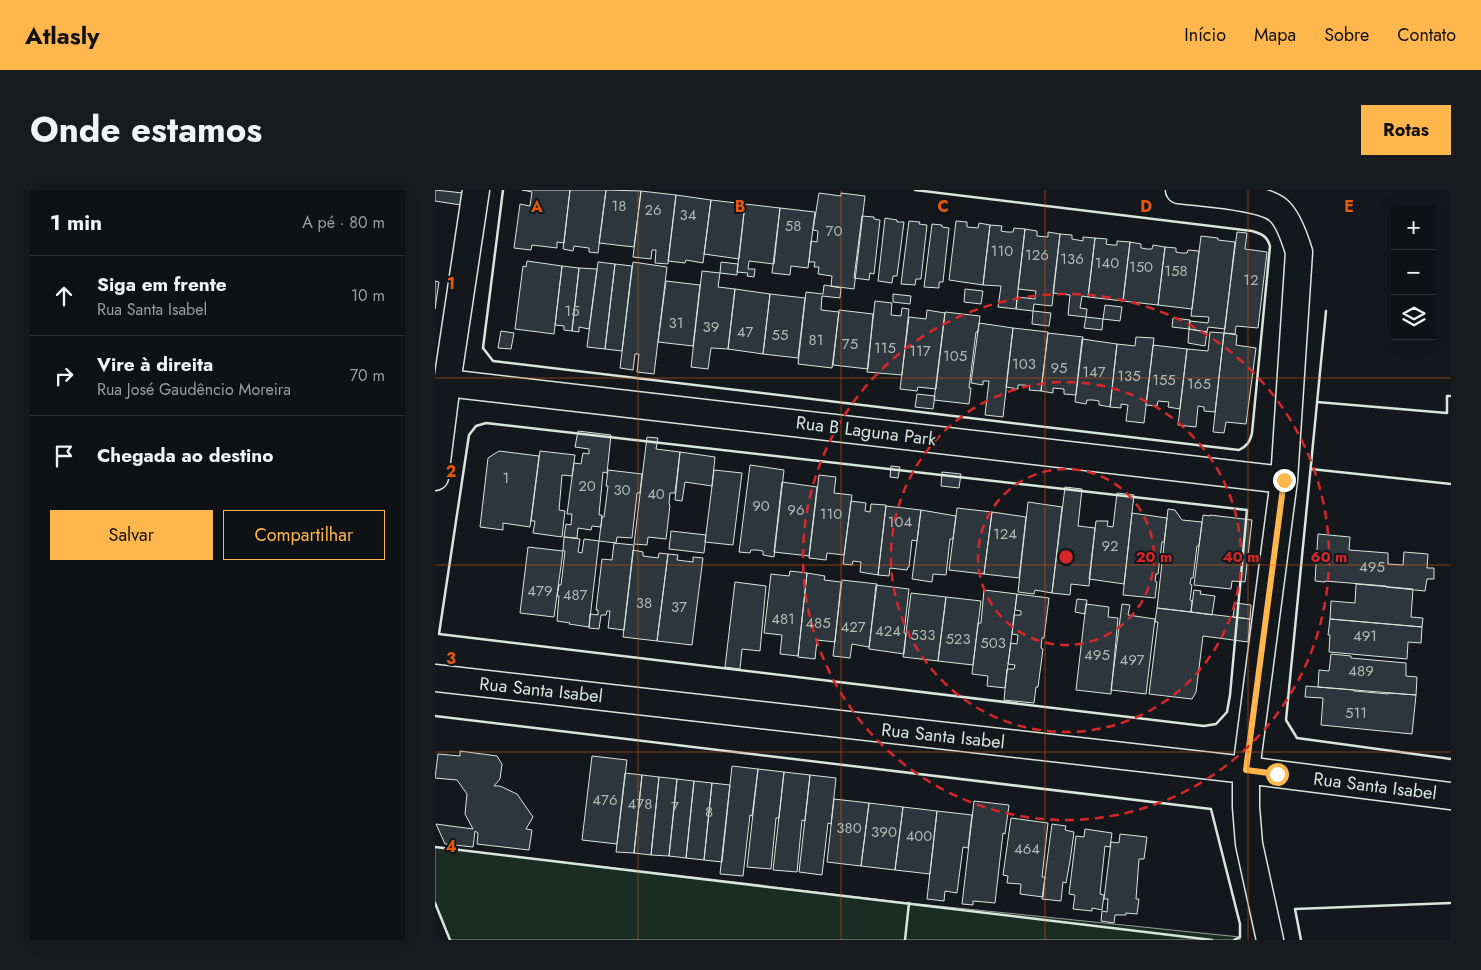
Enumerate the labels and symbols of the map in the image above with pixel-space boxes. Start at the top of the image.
text: A [530,195,543,218]
house number: 18 [612,195,626,217]
text: B [735,195,745,218]
text: C [937,195,949,218]
text: D [1140,195,1152,218]
text: E [1344,195,1354,218]
house number: 26 [644,199,662,221]
house number: 34 [680,204,697,226]
house number: 58 [785,215,801,237]
house number: 70 [826,220,842,242]
house number: 110 [991,240,1013,262]
house number: 126 [1025,244,1049,266]
house number: 136 [1060,248,1084,270]
house number: 140 [1095,252,1119,274]
house number: 150 [1129,256,1153,278]
house number: 158 [1164,260,1188,282]
house number: 12 [1243,269,1259,291]
text: 1 [447,272,455,295]
house number: 15 [564,300,580,322]
house number: 31 [669,312,683,334]
house number: 39 [703,316,719,338]
house number: 47 [737,321,753,343]
house number: 55 [772,324,788,346]
house number: 81 [809,329,823,351]
house number: 75 [842,333,858,355]
house number: 115 [874,337,896,359]
house number: 117 [909,340,931,362]
house number: 105 [943,345,967,367]
house number: 103 [1012,353,1036,375]
house number: 95 [1050,357,1068,379]
house number: 147 [1082,361,1106,383]
house number: 135 [1117,365,1141,387]
house number: 155 [1152,369,1176,391]
house number: 165 [1187,373,1211,395]
street label: Rua B Laguna Park [794,409,938,453]
text: 2 [446,460,456,483]
house number: 1 [503,467,509,489]
route end [1273,469,1296,492]
house number: 20 [578,475,596,497]
house number: 30 [613,479,631,501]
house number: 40 [647,483,665,505]
house number: 90 [752,495,770,517]
house number: 96 [787,499,805,521]
house number: 110 [820,503,842,525]
house number: 104 [888,511,913,533]
house number: 124 [993,523,1017,545]
house number: 92 [1101,535,1119,557]
text: 20 m [1136,546,1172,568]
text: 40 m [1222,546,1260,568]
text: 60 m [1311,546,1347,568]
centre of rings [1057,548,1075,566]
house number: 495 [1359,556,1385,578]
house number: 479 [527,580,553,602]
house number: 487 [563,584,587,606]
house number: 38 [636,592,652,614]
house number: 37 [671,596,687,618]
house number: 481 [771,608,795,630]
house number: 485 [805,612,831,634]
house number: 427 [840,616,866,638]
house number: 424 [875,620,901,642]
house number: 533 [911,624,935,646]
house number: 491 [1353,625,1377,647]
house number: 523 [945,628,971,650]
house number: 503 [980,632,1006,654]
house number: 495 [1084,644,1110,666]
text: 3 [446,647,456,670]
house number: 497 [1120,649,1145,671]
house number: 489 [1348,660,1374,682]
street label: Rua Santa Isabel [478,671,604,709]
house number: 511 [1345,702,1367,724]
street label: Rua Santa Isabel [880,717,1006,755]
route start [1266,763,1289,786]
street label: Rua Santa Isabel [1312,766,1438,806]
house number: 476 [592,789,618,811]
house number: 478 [628,793,652,815]
house number: 7 [671,796,679,818]
house number: 8 [705,801,713,823]
house number: 380 [836,817,862,839]
house number: 390 [871,821,897,843]
house number: 400 [906,825,932,847]
text: 4 [445,835,457,858]
house number: 464 [1014,838,1040,860]

